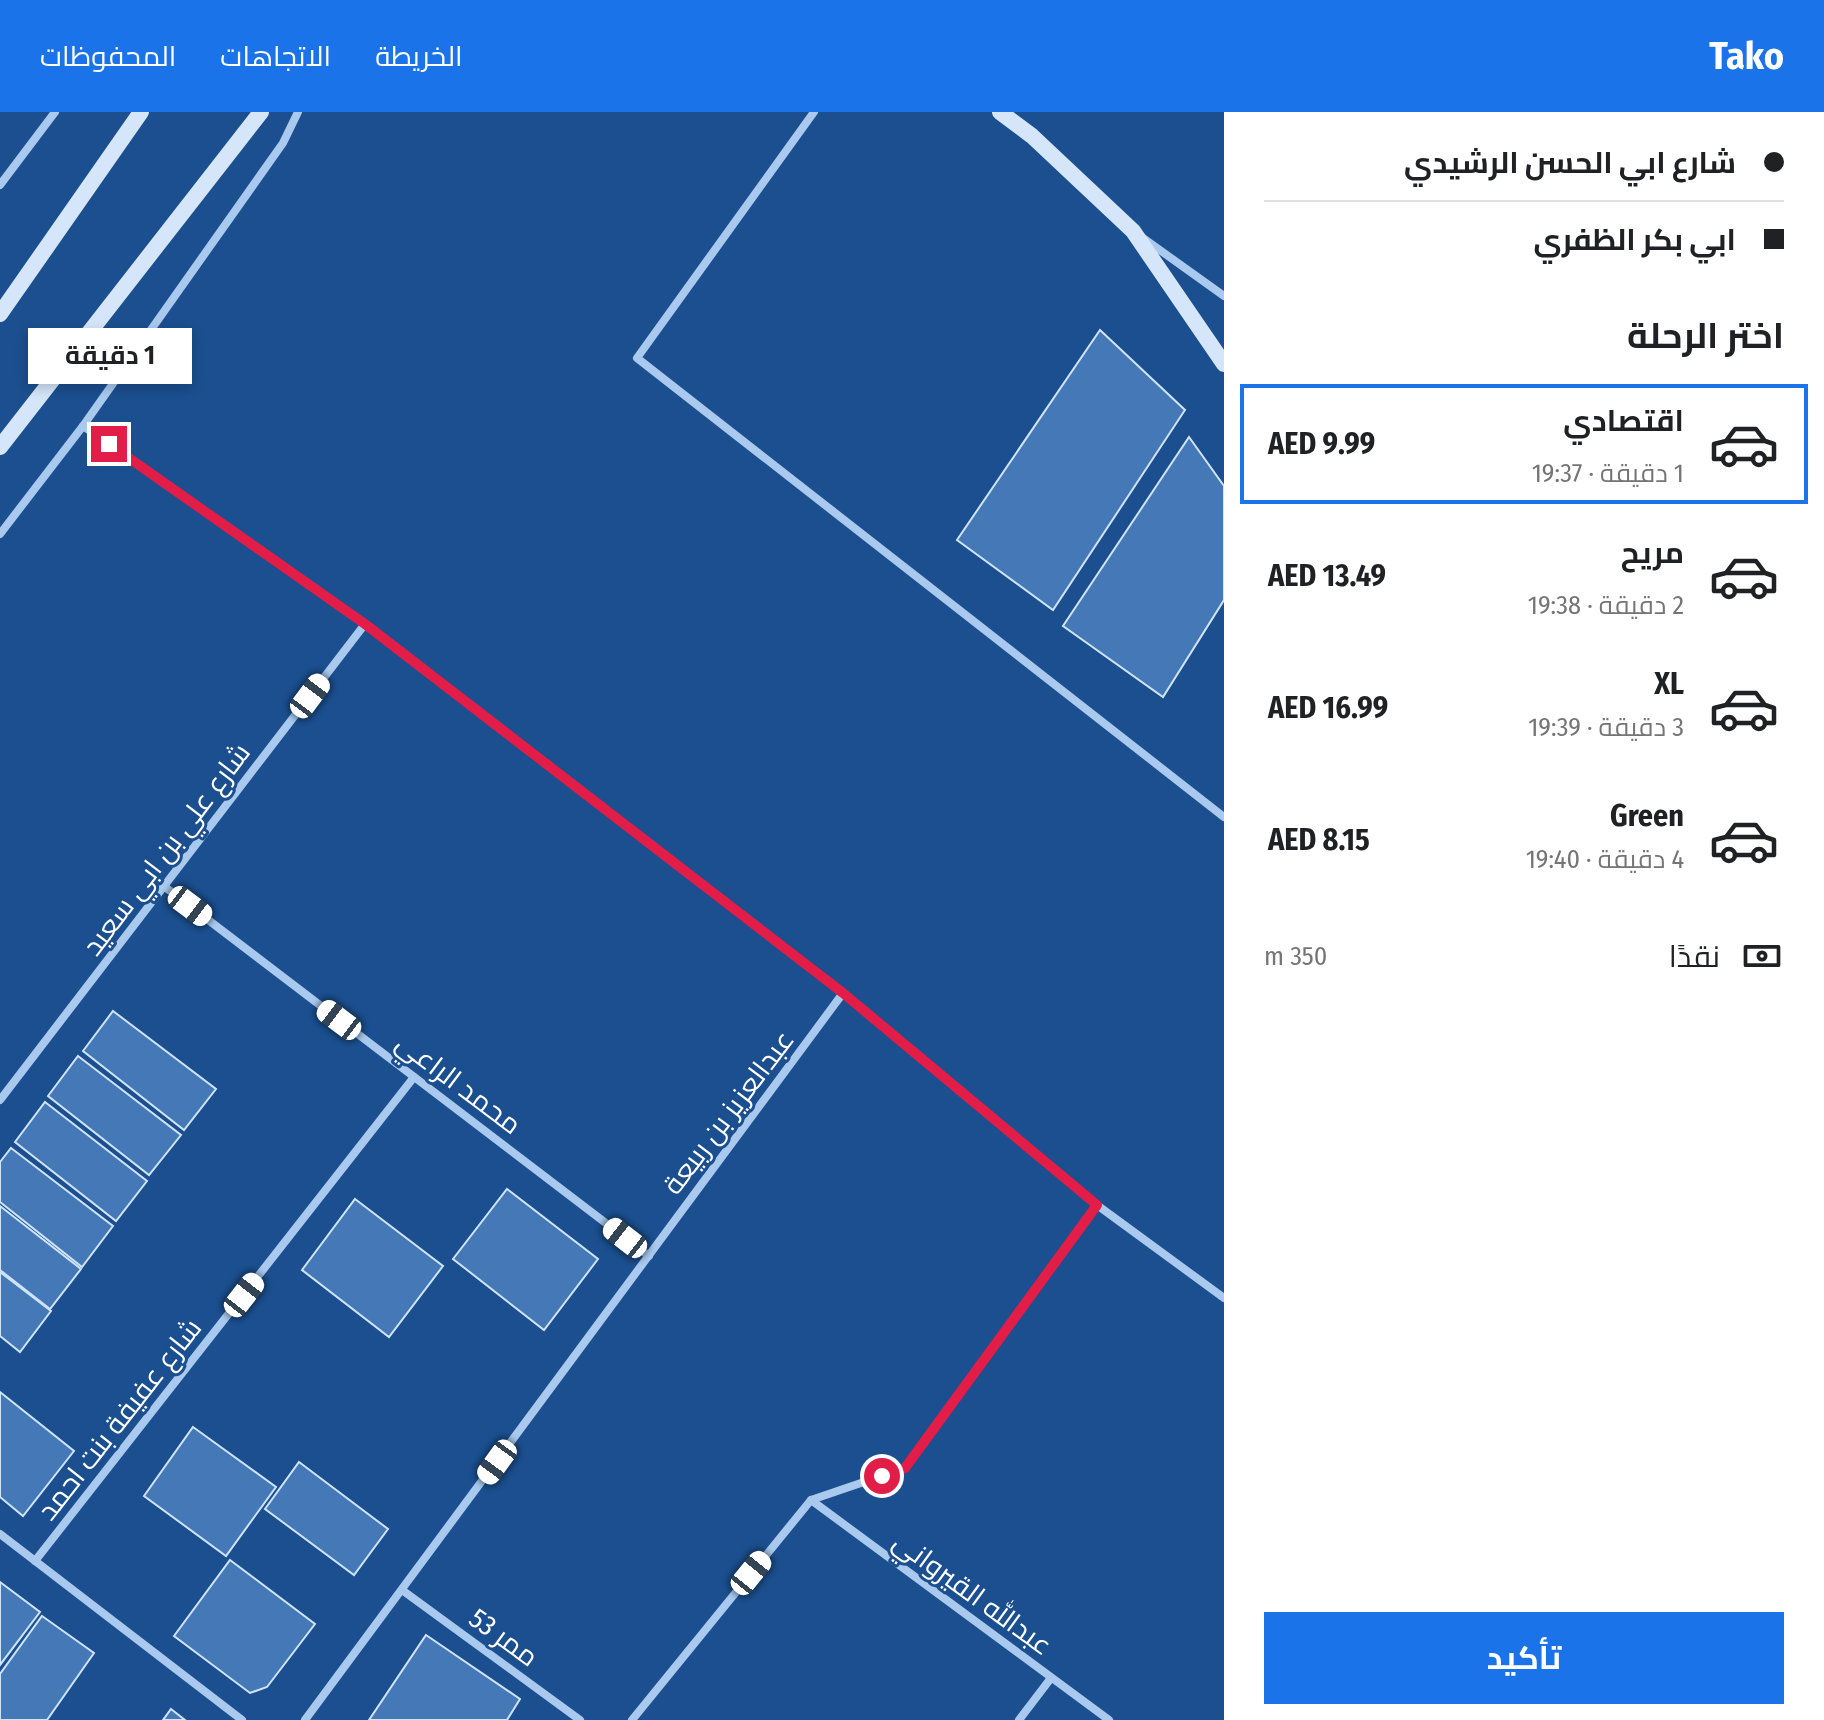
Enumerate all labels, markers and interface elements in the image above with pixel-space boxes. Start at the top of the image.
text: Tako [1709,33,1784,79]
text: المحفوظات [40,40,176,73]
text: الاتجاهات [220,40,331,73]
text: الخريطة [375,40,463,73]
text: شارع ابي الحسن الرشيدي [1404,145,1736,181]
text: ابي بكر الظفري [1533,222,1736,258]
text: اختر الرحلة [1627,314,1784,358]
callout: 1 دقيقة [27,328,191,384]
text: 1 دقيقة [65,340,155,371]
text: اقتصادي [1563,403,1684,439]
icon: car [1708,408,1780,480]
route end [91,426,127,462]
text: AED 9.99 [1268,426,1375,462]
text: 1 دقيقة · 19:37 [1532,458,1684,489]
text: مريح [1621,535,1684,571]
icon: car [1708,540,1780,612]
text: AED 13.49 [1268,558,1386,594]
text: 2 دقيقة · 19:38 [1528,590,1684,621]
text: XL [1654,666,1684,702]
car [286,670,334,722]
icon: car [1708,672,1780,744]
text: AED 16.99 [1268,690,1388,726]
text: 3 دقيقة · 19:39 [1528,712,1684,743]
street label: شارع علي بن ابي سعيد [76,737,261,965]
text: Green [1610,798,1684,834]
icon: car [1708,804,1780,876]
text: AED 8.15 [1268,822,1370,858]
text: 4 دقيقة · 19:40 [1526,844,1684,875]
car [164,882,216,930]
icon: cash [1740,934,1784,978]
text: نقدًا [1669,939,1720,975]
text: 350 m [1264,941,1327,972]
car [313,996,365,1044]
street label: عبدالعزيز بن ربيعة [656,1024,801,1201]
street label: محمد الراعي [387,1026,528,1145]
car [599,1214,651,1262]
car [220,1269,268,1321]
street label: شارع عفيفة بنت احمد [31,1312,210,1528]
car [473,1436,521,1488]
route start [864,1458,900,1494]
street label: عبدالله القيرواني [884,1523,1060,1666]
car [727,1547,775,1599]
street label: ممر 53 [463,1601,545,1673]
button: تأكيد [1264,1612,1784,1704]

